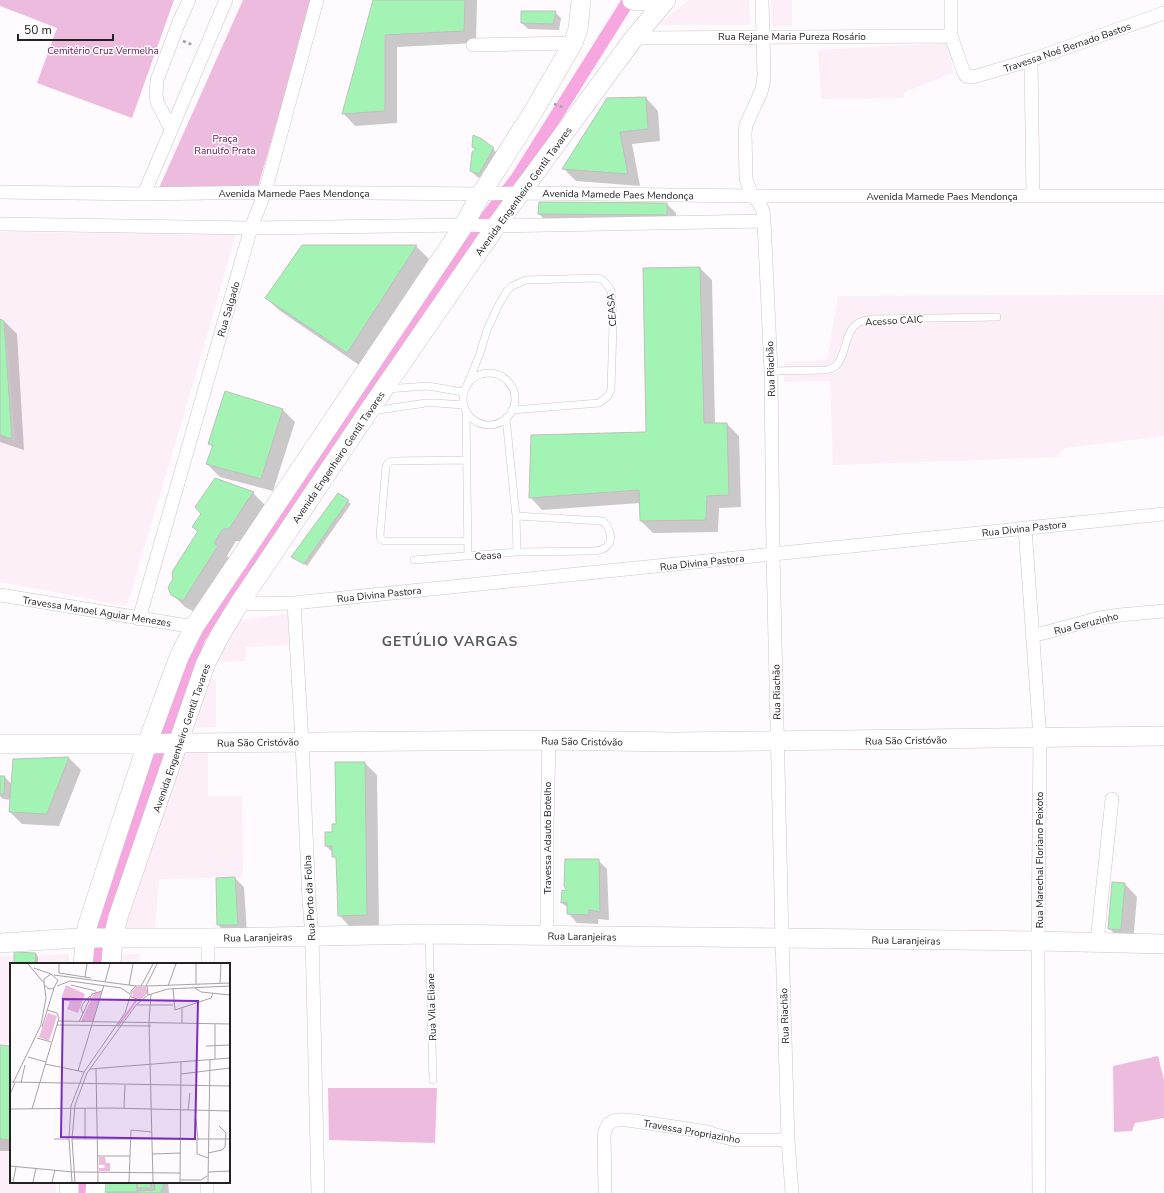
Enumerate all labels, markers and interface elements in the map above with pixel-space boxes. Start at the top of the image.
scale bar [18,16,113,42]
street label: Travessa Noé Bernado Bastos [1002,19,1133,76]
text: 50 m [24,22,52,38]
street label: Rua Rejane Maria Pureza Rosário [718,30,866,44]
park label: Cemitério Cruz Vermelha [47,44,159,58]
street label: Avenida Engenheiro Gentil Tavares [472,124,576,259]
park label: Praça Ranulfo Prata [194,132,256,158]
street label: Avenida Mamede Paes Mendonça [218,187,370,201]
street label: Avenida Mamede Paes Mendonça [542,187,694,203]
street label: Avenida Mamede Paes Mendonça [866,190,1018,204]
street label: Rua Salgado [214,279,244,339]
street label: CEASA [604,292,620,327]
street label: Acesso CAIC [865,312,924,330]
street label: Rua Riachão [763,340,779,397]
street label: Avenida Engenheiro Gentil Tavares [289,389,389,526]
street label: Rua Divina Pastora [981,518,1067,540]
street label: Ceasa [474,548,502,564]
street label: Rua Divina Pastora [659,552,745,574]
street label: Rua Divina Pastora [336,584,422,606]
street label: Travessa Manoel Aguiar Menezes [22,593,172,631]
street label: Rua Geruzinho [1053,609,1120,639]
district label: GETÚLIO VARGAS [382,632,518,651]
street label: Avenida Engenheiro Gentil Tavares [150,662,214,815]
street label: Rua Riachão [770,664,784,720]
street label: Rua São Cristóvão [865,733,948,749]
street label: Rua São Cristóvão [541,734,624,750]
street label: Rua São Cristóvão [217,735,300,751]
street label: Travessa Adauto Botelho [541,781,555,894]
street label: Rua Marechal Floriano Peixoto [1033,791,1047,928]
street label: Rua Porto da Folha [301,855,319,941]
street label: Rua Laranjeiras [547,929,617,945]
street label: Rua Laranjeiras [223,930,293,946]
street label: Rua Laranjeiras [871,933,941,949]
inset map [10,963,230,1183]
street label: Rua Vila Eliane [424,973,440,1041]
street label: Rua Riachão [777,987,793,1044]
street label: Travessa Propriazinho [642,1117,742,1147]

